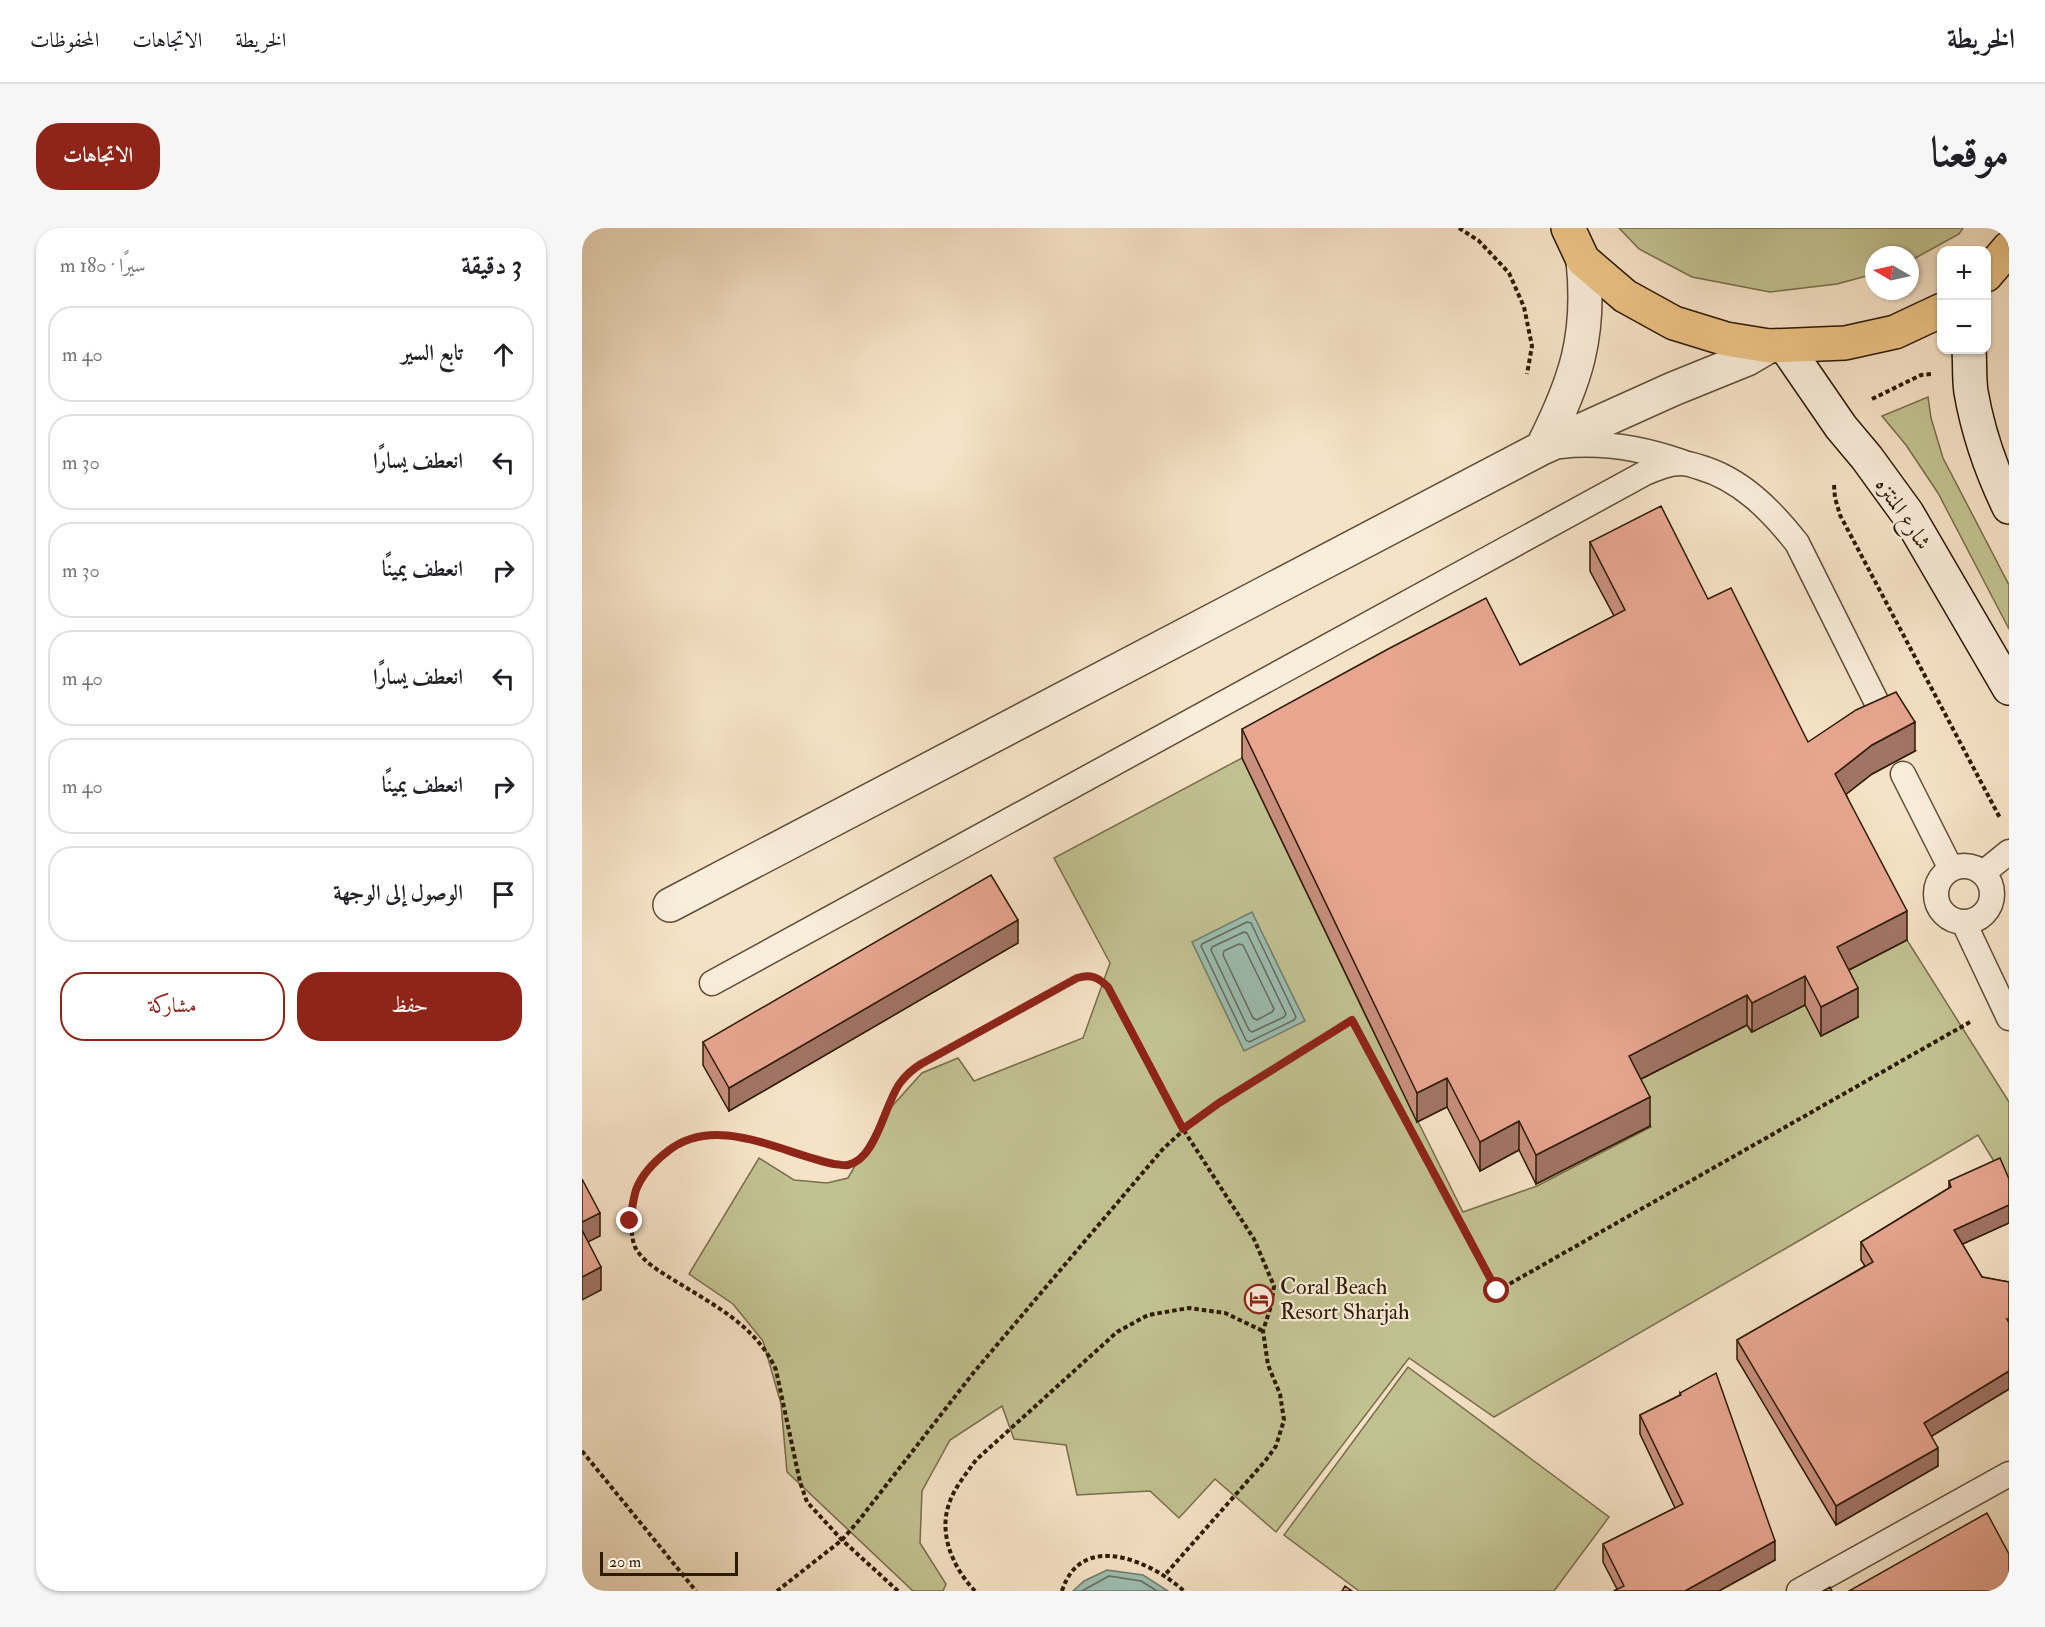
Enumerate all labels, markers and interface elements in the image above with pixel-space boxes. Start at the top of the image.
text: الخريطة [1947,22,2015,57]
text: المحفوظات [30,27,99,54]
text: الاتجاهات [132,27,202,54]
text: الخريطة [235,27,286,54]
button: الاتجاهات [36,123,160,190]
text: موقعنا [1931,127,2009,179]
north arrow [1865,246,1919,300]
map controls [1937,246,1991,354]
button: + [1937,246,1991,300]
text: 3 دقيقة [461,250,522,282]
text: سيرًا · 180 m [60,253,146,278]
button: − [1937,300,1991,354]
icon: ahead [487,338,520,371]
text: تابع السير [401,339,463,367]
text: 40 m [62,342,103,367]
icon: left [487,446,520,479]
text: انعطف يسارًا [373,447,463,475]
text: 30 m [62,450,100,475]
street label: شارع المنتزه [1866,472,1937,557]
icon: right [487,554,520,587]
text: انعطف يمينًا [382,555,463,583]
text: 30 m [62,558,100,583]
icon: left [487,662,520,695]
text: انعطف يسارًا [373,663,463,691]
text: 40 m [62,666,103,691]
icon: right [487,770,520,803]
text: انعطف يمينًا [382,771,463,799]
text: 40 m [62,774,103,799]
icon: arrive [487,878,520,911]
text: الوصول إلى الوجهة [333,879,463,907]
button: مشاركة [60,972,285,1041]
button: حفظ [297,972,522,1041]
route end [616,1207,642,1233]
place label: Coral Beach Resort Sharjah [1280,1273,1410,1326]
route start [1483,1277,1509,1303]
hotel icon: Coral Beach Resort Sharjah [1243,1283,1275,1315]
scale bar [600,1549,738,1576]
text: 20 m [609,1552,641,1572]

